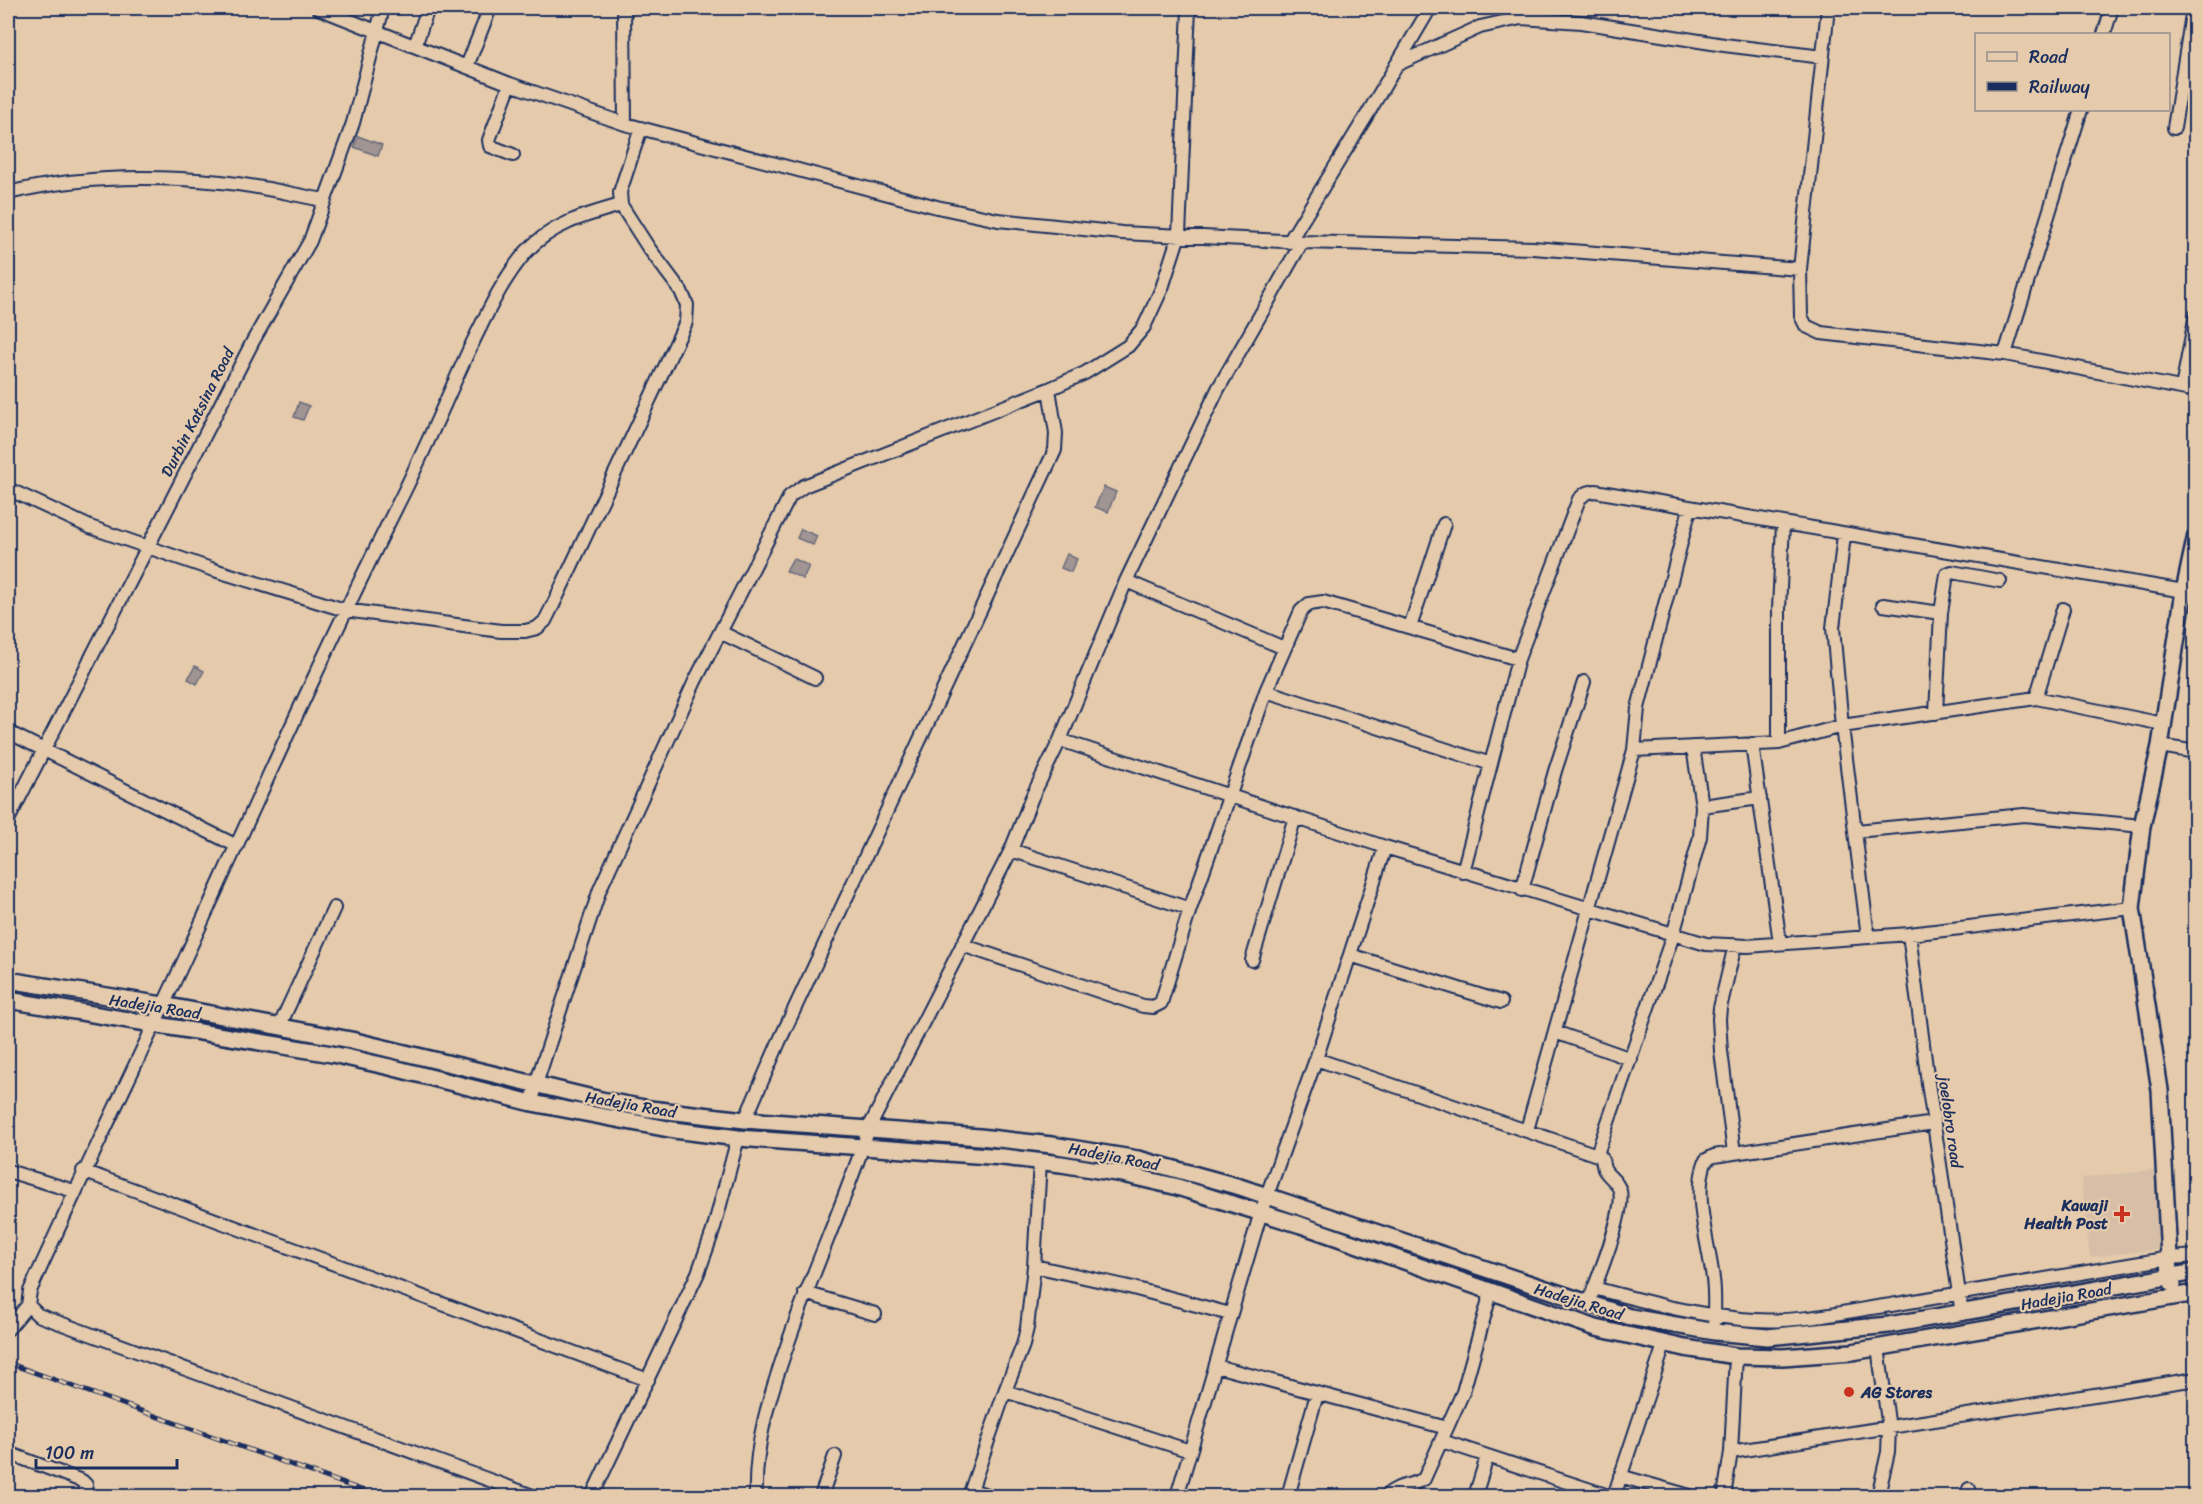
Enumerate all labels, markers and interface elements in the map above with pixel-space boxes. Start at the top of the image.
legend [1975,33,2170,111]
text: Road [2029,41,2069,73]
text: Railway [2029,71,2091,103]
street label: Durbin Katsina Road [152,341,243,482]
street label: Hadejia Road [107,985,204,1028]
street label: joelobro road [1929,1070,1972,1171]
street label: Hadejia Road [583,1082,680,1127]
street label: Hadejia Road [1066,1133,1163,1180]
place label: Kawaji Health Post [2023,1191,2109,1238]
marker: Kawaji Health Post [2113,1205,2131,1223]
street label: Hadejia Road [1531,1274,1629,1329]
street label: Hadejia Road [2018,1274,2116,1319]
place label: AG Stores [1860,1378,1933,1407]
marker: AG Stores [1842,1385,1856,1399]
scale bar [36,1432,177,1470]
text: 100 m [45,1437,94,1469]

